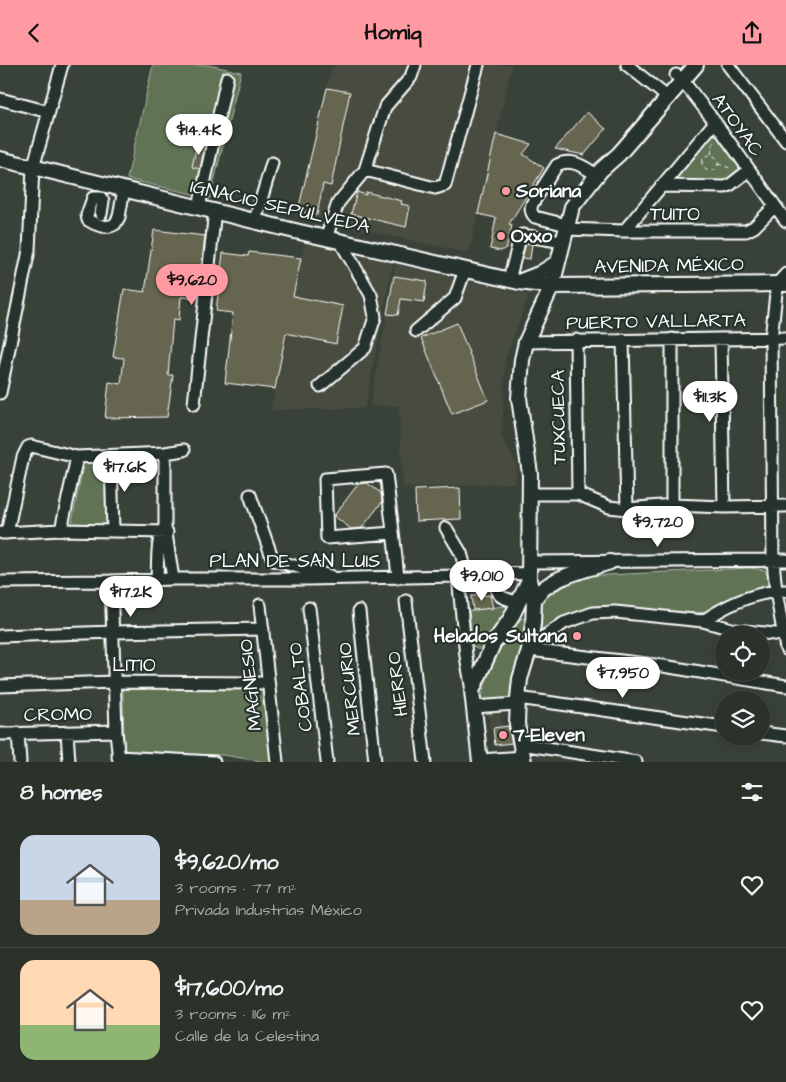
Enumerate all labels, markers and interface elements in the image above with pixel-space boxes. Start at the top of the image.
text: Homiq [364,17,422,48]
icon: back [20,19,48,47]
icon: share [738,19,766,47]
street label: ATOYAC [705,88,770,163]
pin: $14.4K [158,113,240,156]
text: $14.4K [177,119,221,141]
street label: IGNACIO SEPÚLVEDA [187,173,373,241]
place label: Soriana [515,178,581,205]
marker: Soriana [500,185,512,197]
street label: TUITO [650,201,700,228]
place label: Oxxo [511,223,553,250]
marker: Oxxo [495,230,507,242]
street label: AVENIDA MÉXICO [594,251,744,281]
pin: $9,620 [151,263,233,306]
text: $9,620 [167,269,217,291]
street label: PUERTO VALLARTA [566,307,746,337]
street label: TUXCUECA [545,369,573,465]
pin: $11.3K [669,381,751,423]
text: $11.3K [693,386,727,408]
pin: $17.6K [84,451,166,493]
text: $17.6K [104,456,146,478]
pin: $9,720 [617,505,699,548]
text: $9,720 [633,511,683,533]
street label: PLAN DE SAN LUIS [210,548,380,575]
pin: $9,010 [441,559,523,602]
text: $9,010 [460,565,504,587]
pin: $17.2K [90,575,172,618]
text: $17.2K [110,581,152,603]
place label: Helados Sultana [434,623,567,650]
map controls [715,626,770,746]
button: locate [715,626,770,681]
marker: Helados Sultana [571,630,583,642]
street label: MAGNESIO [233,638,269,732]
street label: COBALTO [282,641,320,733]
street label: MERCURIO [332,641,368,737]
street label: HIERRO [381,650,415,718]
street label: LITIO [112,652,156,679]
pin: $7,950 [582,657,664,699]
text: $7,950 [597,662,649,684]
button: layers [715,691,770,746]
street label: CROMO [24,701,93,729]
place label: 7-Eleven [512,722,585,749]
marker: 7-Eleven [497,729,509,741]
text: 8 homes [20,778,102,807]
icon: filters [738,778,766,806]
text: $9,620/mo [175,848,279,877]
icon: home [60,855,120,915]
icon: heart [738,871,766,899]
text: 3 rooms · 77 m² [175,877,296,899]
text: Privada Industrias México [175,899,362,921]
text: $17,600/mo [175,974,283,1003]
icon: home [60,980,120,1040]
icon: heart [738,996,766,1024]
text: 3 rooms · 116 m² [175,1003,291,1025]
text: Calle de la Celestina [175,1025,319,1047]

